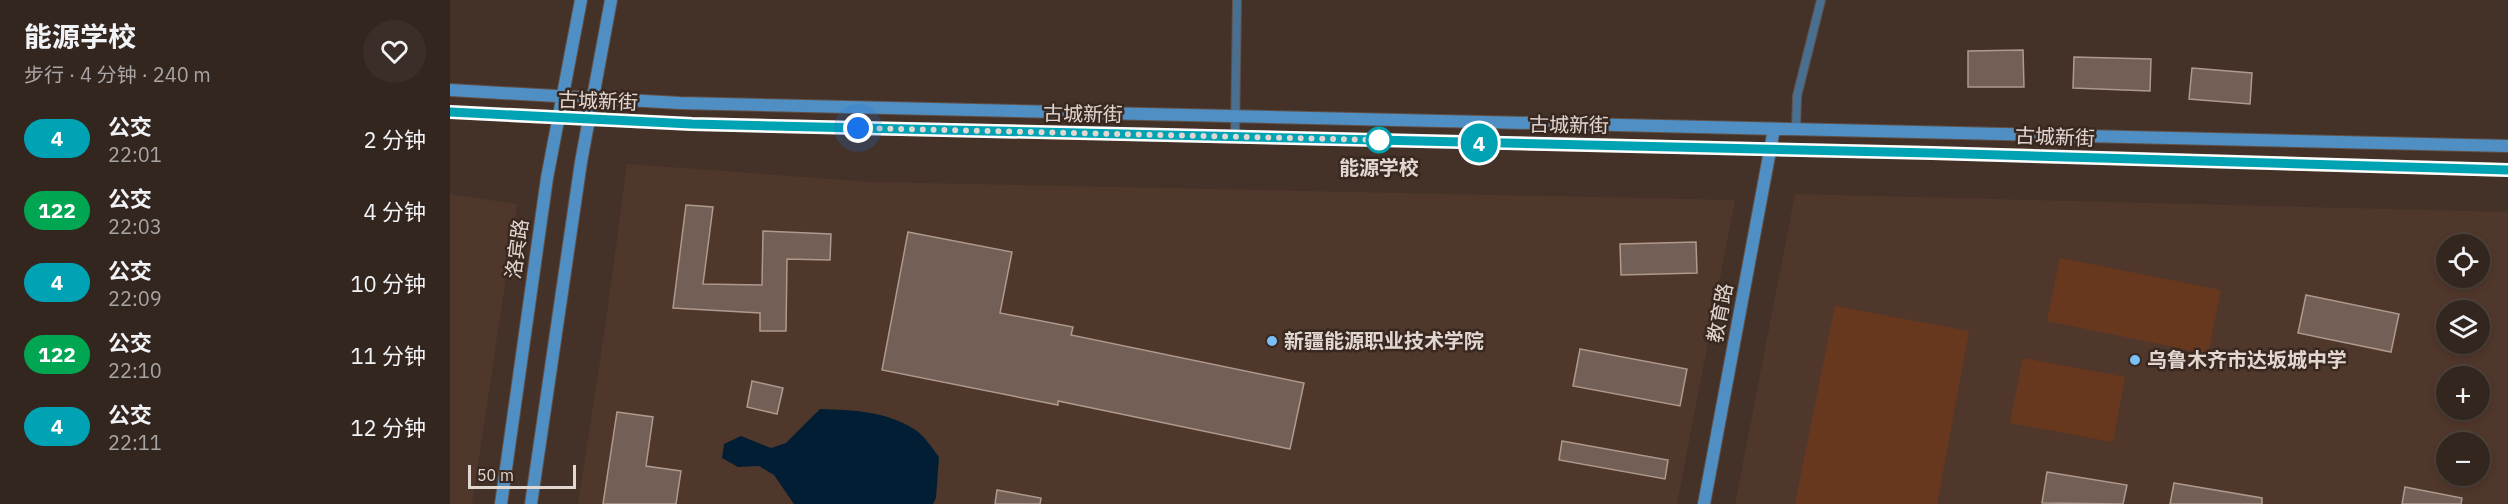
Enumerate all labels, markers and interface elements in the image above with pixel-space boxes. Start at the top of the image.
text: 能源学校 [24,18,136,55]
button: heart [363,20,426,83]
text: 步行 · 4 分钟 · 240 m [24,61,211,88]
street label: 古城新街 [558,86,638,115]
street label: 古城新街 [1043,99,1123,128]
street label: 古城新街 [1529,110,1609,139]
text: 公交 [108,112,152,141]
your location [843,113,873,143]
street label: 古城新街 [2015,122,2095,151]
text: 4 [51,124,63,152]
line badge: 4 [1460,124,1498,162]
text: 2 分钟 [364,125,426,154]
marker: 能源学校 [1366,127,1392,153]
text: 4 [1473,129,1485,157]
text: 22:01 [108,141,162,168]
place label: 能源学校 [1339,154,1419,181]
text: 公交 [108,184,152,213]
text: 122 [38,196,76,224]
text: 4 分钟 [364,197,426,226]
text: 22:03 [108,213,162,240]
street label: 洛宾路 [499,217,534,281]
map controls [2436,234,2490,486]
button: locate [2436,234,2490,288]
text: 公交 [108,256,152,285]
text: 4 [51,268,63,296]
text: 10 分钟 [350,269,426,298]
street label: 教育路 [1701,281,1738,345]
text: 22:09 [108,285,162,312]
button: layers [2436,300,2490,354]
place label: 新疆能源职业技术学院 [1284,327,1484,354]
text: 公交 [108,328,152,357]
marker: 新疆能源职业技术学院 [1265,334,1279,348]
text: 122 [38,340,76,368]
text: 11 分钟 [350,341,426,370]
place label: 乌鲁木齐市达坂城中学 [2147,346,2347,373]
marker: 乌鲁木齐市达坂城中学 [2128,353,2142,367]
text: 22:10 [108,357,162,384]
button: + [2436,366,2490,420]
text: 公交 [108,400,152,429]
text: 4 [51,412,63,440]
text: 12 分钟 [350,413,426,442]
text: 22:11 [108,429,162,456]
button: − [2436,432,2490,486]
scale bar [468,462,576,490]
text: 50 m [477,465,514,485]

